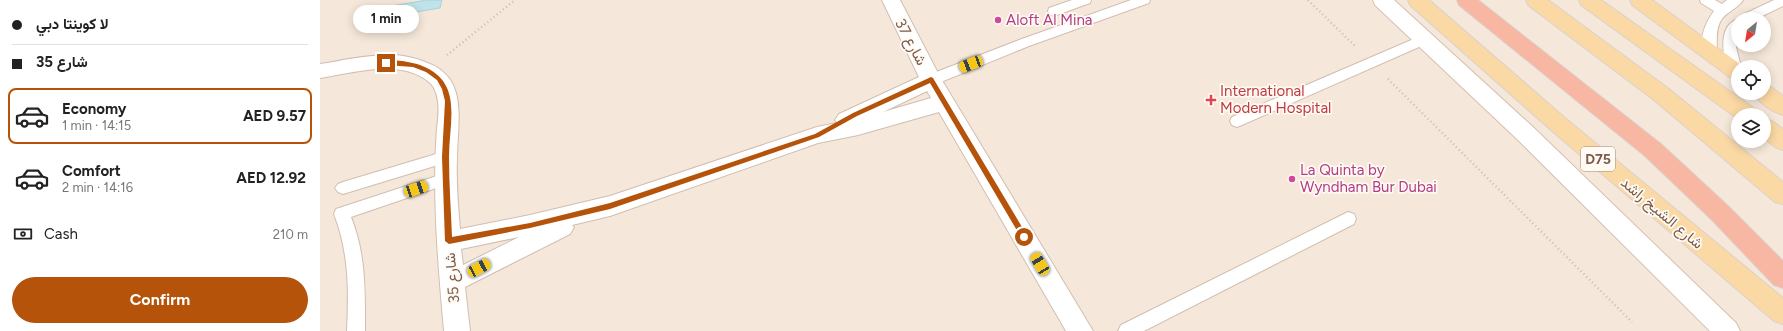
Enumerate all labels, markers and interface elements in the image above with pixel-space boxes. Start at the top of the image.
callout: 1 min [353,5,419,33]
text: 1 min [371,11,401,26]
place label: Aloft Al Mina [1006,11,1092,29]
north arrow [1731,12,1771,52]
map controls [1731,12,1771,148]
text: لا كوينتا دبي [36,15,109,33]
marker: Aloft Al Mina [993,15,1003,25]
street label: شارع 37 [890,16,931,69]
text: شارع 35 [36,53,88,71]
route end [377,54,395,72]
car [958,54,984,74]
button: locate [1731,60,1771,100]
place label: International Modern Hospital [1220,82,1331,117]
marker: International Modern Hospital [1205,94,1217,106]
icon: car [14,98,50,134]
text: Economy [62,100,127,118]
text: AED 9.57 [243,107,306,125]
button: layers [1731,108,1771,148]
text: 1 min · 14:15 [62,118,131,133]
road number: D75 [1581,147,1615,171]
icon: car [14,160,50,196]
place label: La Quinta by Wyndham Bur Dubai [1300,161,1437,196]
text: Comfort [62,162,121,180]
text: AED 12.92 [236,169,306,187]
street label: شارع الشيخ راشد [1616,173,1707,254]
marker: La Quinta by Wyndham Bur Dubai [1287,174,1297,184]
car [403,179,429,199]
text: 2 min · 14:16 [62,180,133,195]
icon: cash [12,223,34,245]
text: Cash [44,225,78,243]
text: 210 m [273,227,308,242]
route start [1015,228,1033,246]
car [1029,251,1051,277]
street label: شارع 35 [441,252,465,304]
car [466,257,492,279]
button: Confirm [12,277,308,323]

